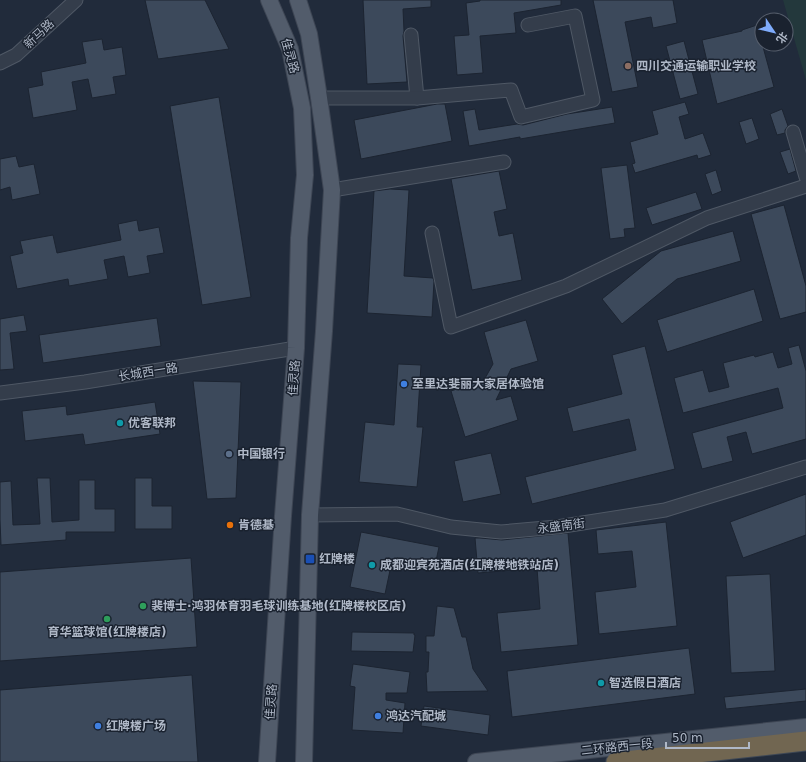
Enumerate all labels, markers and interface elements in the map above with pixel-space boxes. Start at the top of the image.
north arrow [754,12,794,52]
street label: 新马路 [21,17,57,51]
text: 北 [773,29,790,46]
street label: 佳灵路 [278,37,302,75]
place label: 四川交通运输职业学校 [636,59,756,73]
marker: 四川交通运输职业学校 [623,61,633,71]
street label: 长城西一路 [117,360,179,384]
street label: 佳灵路 [286,360,302,396]
place label: 至里达斐丽大家居体验馆 [412,377,544,391]
marker: 至里达斐丽大家居体验馆 [399,379,409,389]
place label: 优客联邦 [128,416,176,430]
marker: 优客联邦 [115,418,125,428]
place label: 中国银行 [237,447,285,461]
marker: 中国银行 [224,449,234,459]
street label: 永盛南街 [536,516,586,536]
place label: 肯德基 [238,518,274,532]
marker: 肯德基 [225,520,235,530]
place label: 红牌楼 [319,552,355,566]
marker: 红牌楼 [304,553,316,565]
place label: 成都迎宾苑酒店(红牌楼地铁站店) [380,558,559,572]
marker: 成都迎宾苑酒店(红牌楼地铁站店) [367,560,377,570]
place label: 裴博士·鸿羽体育羽毛球训练基地(红牌楼校区店) [151,599,407,613]
marker: 裴博士·鸿羽体育羽毛球训练基地(红牌楼校区店) [138,601,148,611]
marker: 育华篮球馆(红牌楼店) [102,614,112,624]
place label: 育华篮球馆(红牌楼店) [48,625,166,639]
place label: 智选假日酒店 [609,676,681,690]
marker: 智选假日酒店 [596,678,606,688]
street label: 佳灵路 [263,684,279,720]
place label: 鸿达汽配城 [386,709,446,723]
marker: 鸿达汽配城 [373,711,383,721]
place label: 红牌楼广场 [106,719,166,733]
marker: 红牌楼广场 [93,721,103,731]
scale bar [666,724,749,750]
text: 50 m [672,731,703,745]
street label: 二环路西一段 [580,736,654,758]

